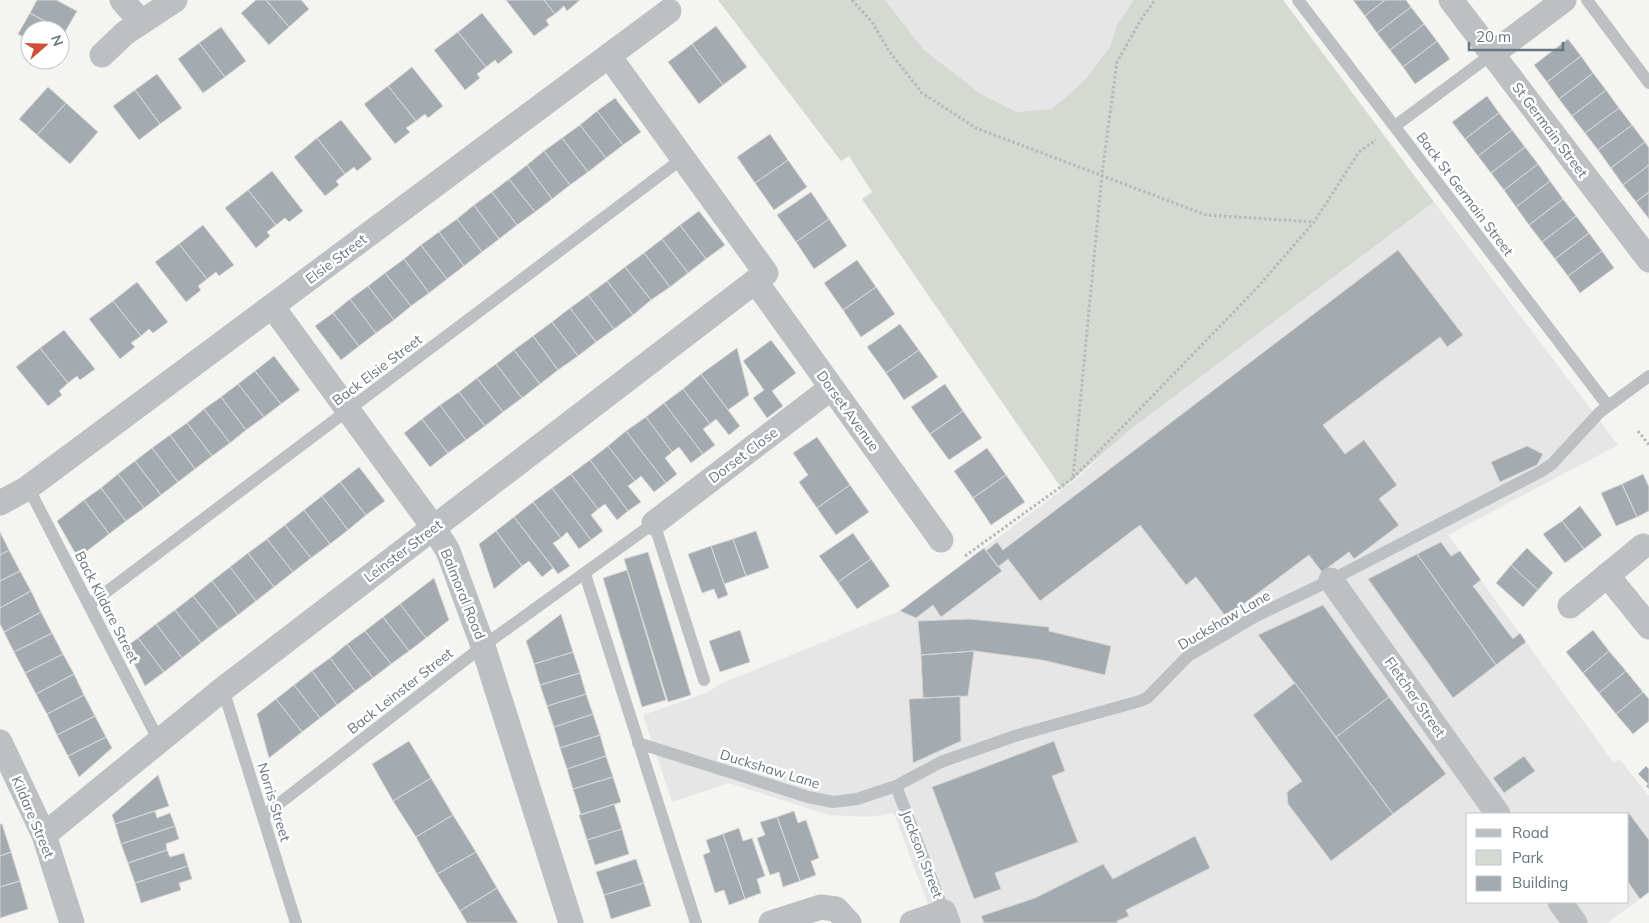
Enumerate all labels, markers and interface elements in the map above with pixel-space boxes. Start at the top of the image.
north arrow [20,20,70,70]
scale bar [1469,20,1563,52]
text: 20 m [1476,27,1511,46]
text: N [47,33,67,49]
street label: St Germain Street [1508,79,1592,181]
street label: Back St Germain Street [1413,128,1518,260]
street label: Elsie Street [302,230,370,288]
street label: Back Elsie Street [329,330,425,410]
street label: Dorset Avenue [813,367,883,455]
street label: Dorset Close [705,423,781,487]
street label: Leinster Street [360,516,446,586]
street label: Balmoral Road [437,546,489,642]
street label: Back Kildare Street [71,548,143,666]
street label: Duckshaw Lane [1175,586,1273,654]
street label: Back Leinster Street [344,644,457,738]
street label: Fletcher Street [1381,653,1449,741]
street label: Duckshaw Lane [718,745,822,793]
street label: Norris Street [254,761,295,844]
street label: Kildare Street [8,773,58,861]
street label: Jackson Street [897,808,947,901]
legend [1466,813,1629,903]
text: Road [1512,823,1549,842]
text: Park [1512,848,1544,867]
text: Building [1512,873,1568,892]

